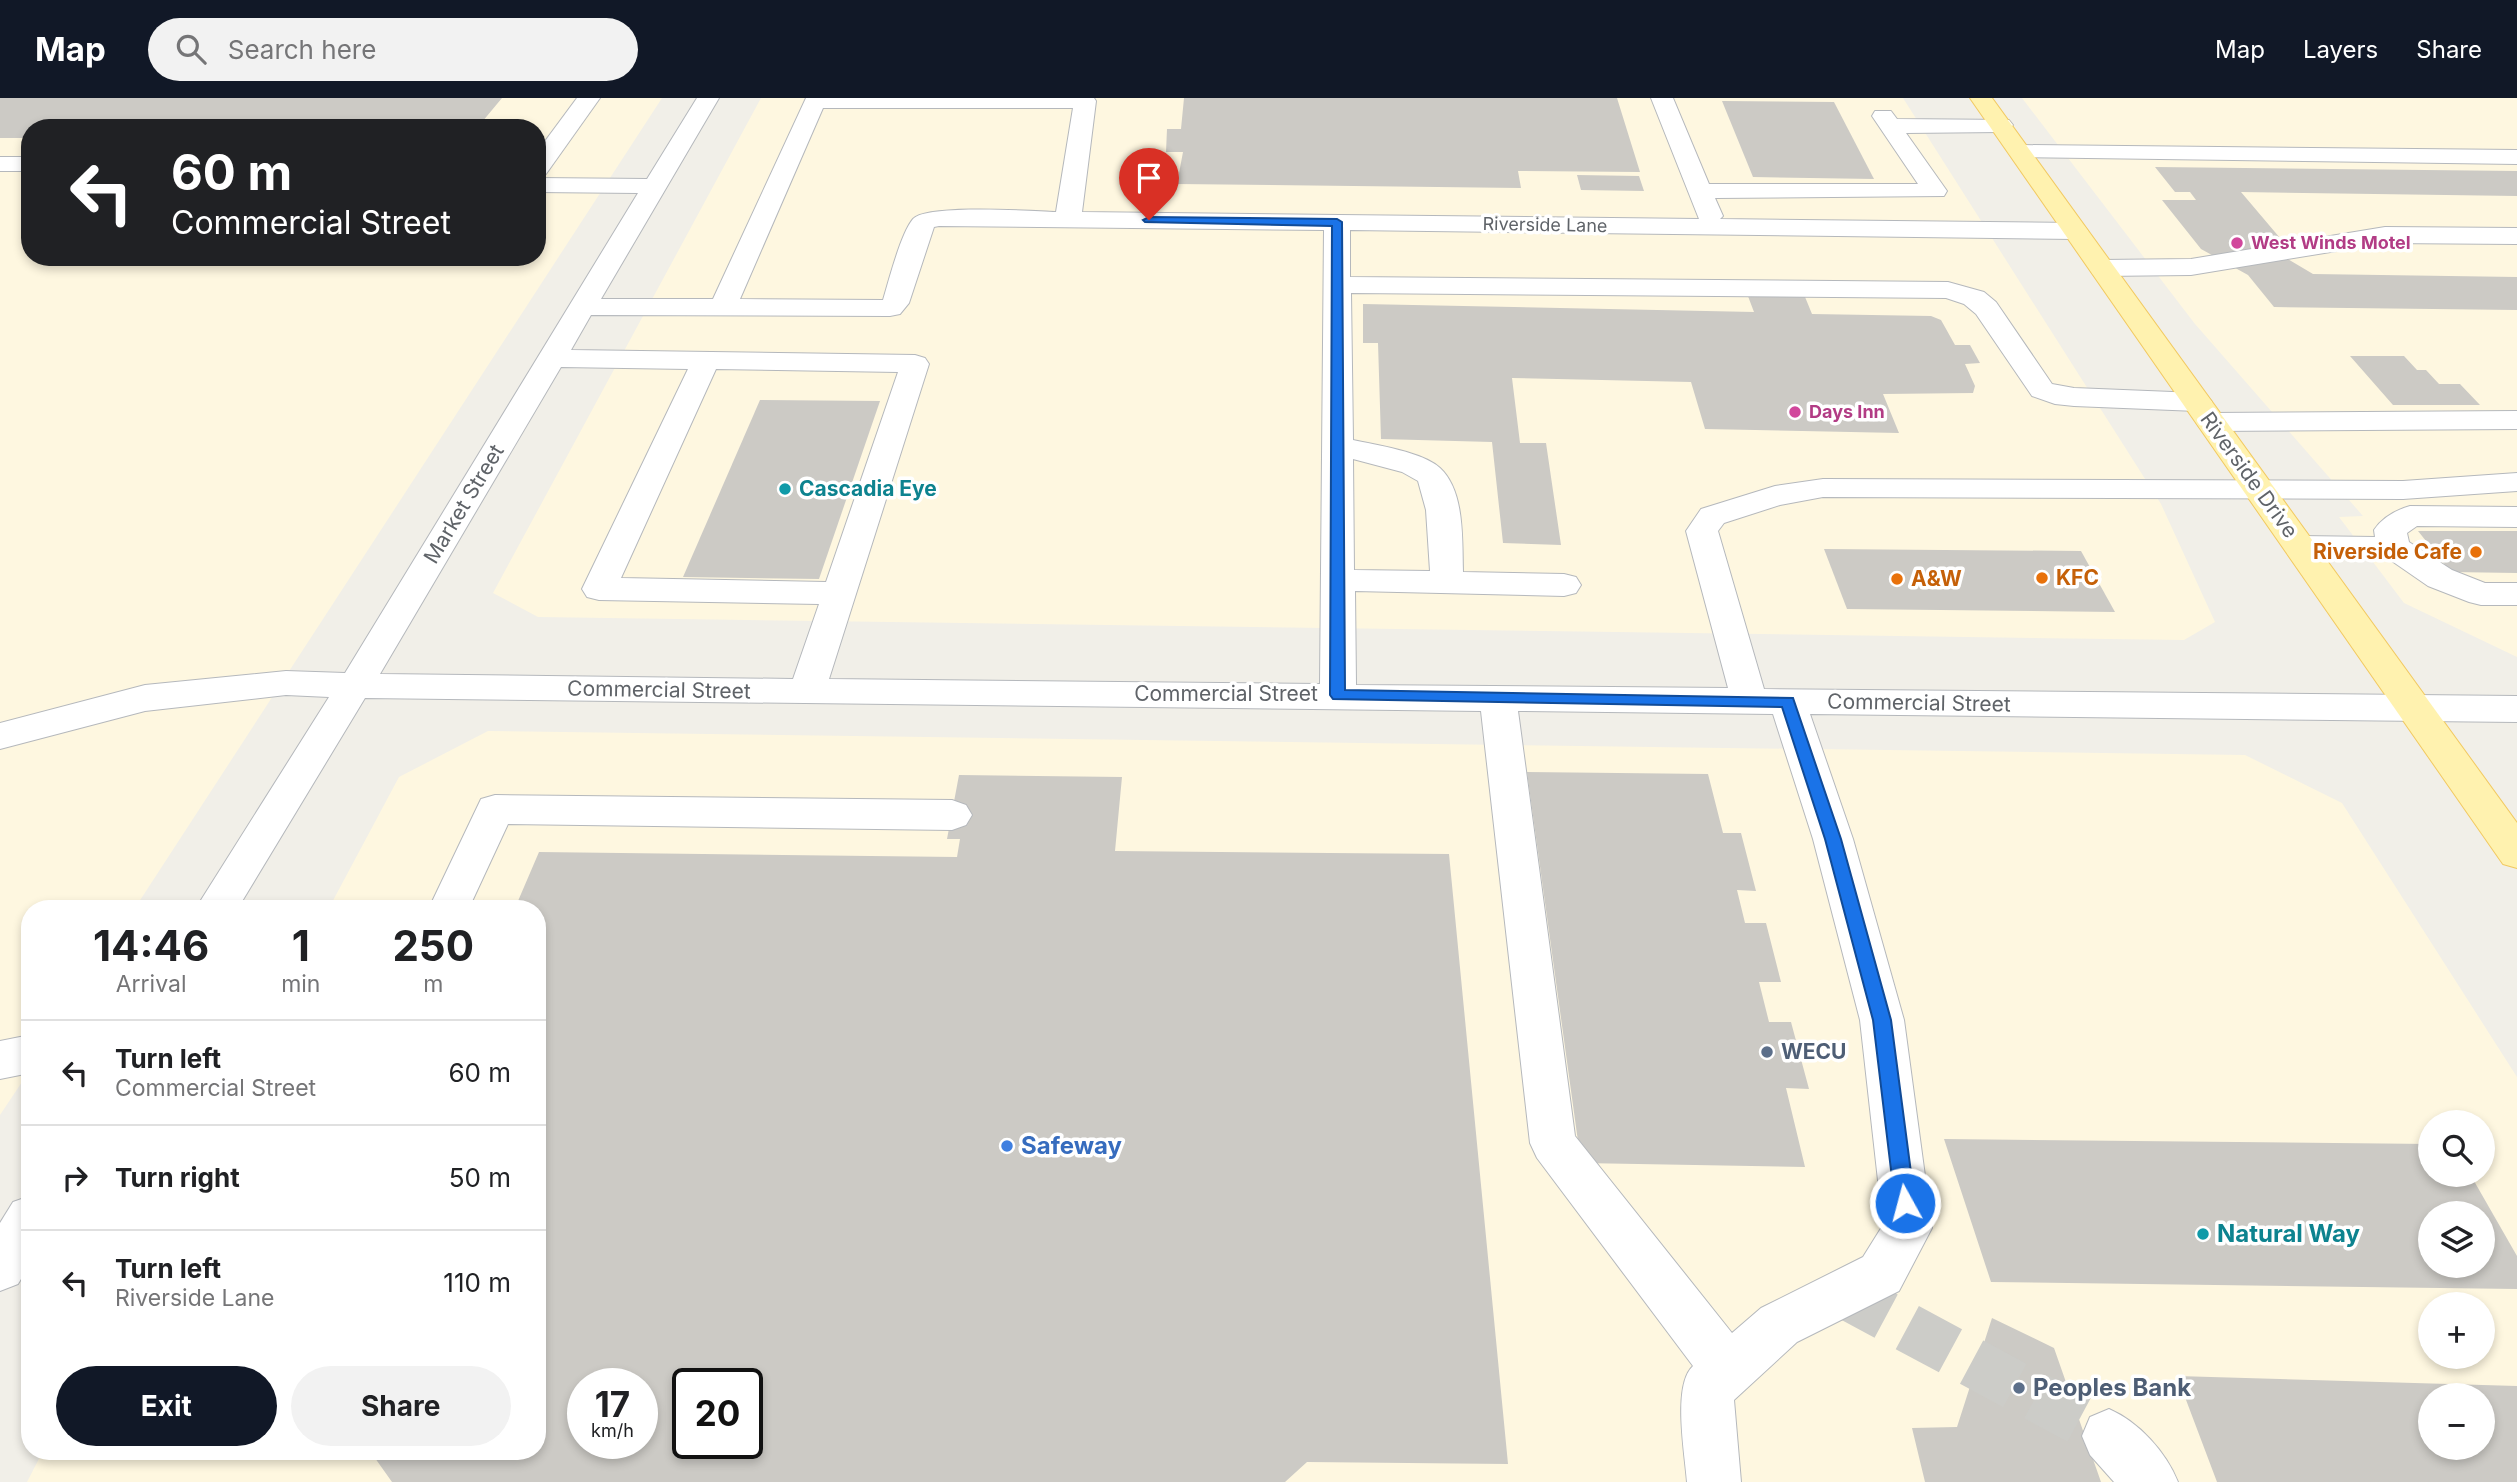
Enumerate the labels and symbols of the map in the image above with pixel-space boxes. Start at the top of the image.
pin [1119,148,1179,220]
street label: Riverside Lane [1482,213,1608,236]
place label: West Winds Motel [2251,232,2411,253]
marker: West Winds Motel [2229,235,2245,251]
place label: Days Inn [1809,401,1885,422]
marker: Days Inn [1787,404,1803,420]
street label: Riverside Drive [2195,407,2303,543]
street label: Market Street [418,440,509,568]
place label: Cascadia Eye [799,476,937,501]
marker: Cascadia Eye [777,481,793,497]
place label: Riverside Cafe [2313,539,2462,564]
marker: Riverside Cafe [2468,544,2484,560]
place label: KFC [2056,565,2099,590]
place label: A&W [1911,566,1962,591]
marker: KFC [2034,570,2050,586]
marker: A&W [1889,571,1905,587]
street label: Commercial Street [567,675,751,704]
street label: Commercial Street [1134,681,1318,706]
street label: Commercial Street [1827,688,2011,717]
place label: WECU [1781,1039,1846,1064]
marker: WECU [1759,1044,1775,1060]
place label: Safeway [1021,1131,1123,1160]
marker: Safeway [999,1138,1015,1154]
position arrow [1868,1166,1942,1240]
place label: Natural Way [2217,1219,2361,1248]
marker: Natural Way [2195,1226,2211,1242]
speed limit sign: 20 [672,1368,763,1459]
place label: Peoples Bank [2033,1373,2191,1402]
marker: Peoples Bank [2011,1380,2027,1396]

